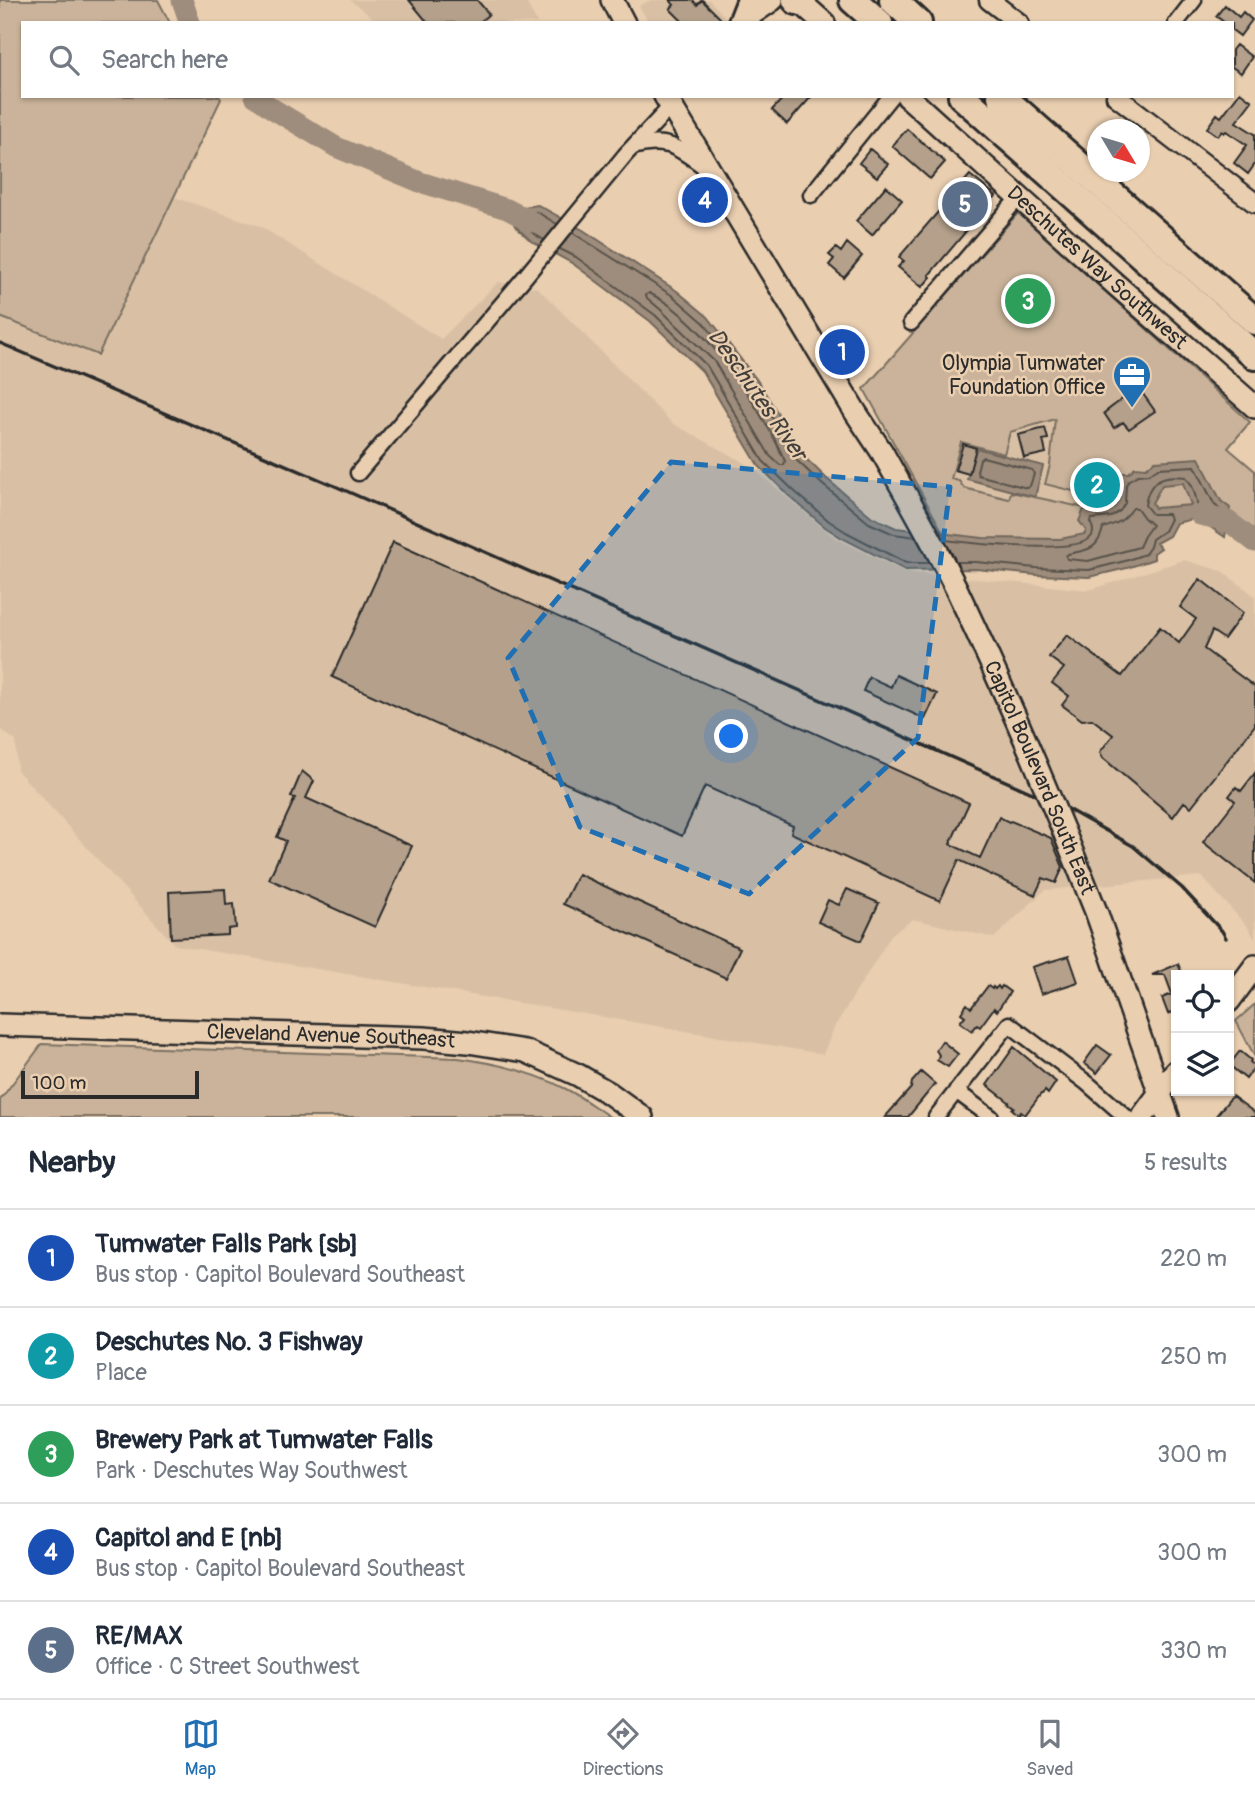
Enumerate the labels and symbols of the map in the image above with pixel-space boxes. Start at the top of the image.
north arrow [1087,119,1150,182]
pin: 4 [682,174,728,226]
pin: 5 [942,178,988,230]
street label: Deschutes Way Southwest [1001,180,1193,356]
pin: 3 [1005,275,1051,327]
water label: Deschutes River [702,323,815,468]
pin: 1 [819,326,865,378]
place label: Olympia Tumwater Foundation Office [942,350,1106,401]
office icon: Olympia Tumwater Foundation Office [1111,354,1153,409]
pin: 2 [1074,459,1120,511]
street label: Capitol Boulevard South East [978,656,1101,899]
your location [714,719,748,753]
street label: Cleveland Avenue Southeast [206,1018,457,1055]
scale bar [21,1068,200,1100]

